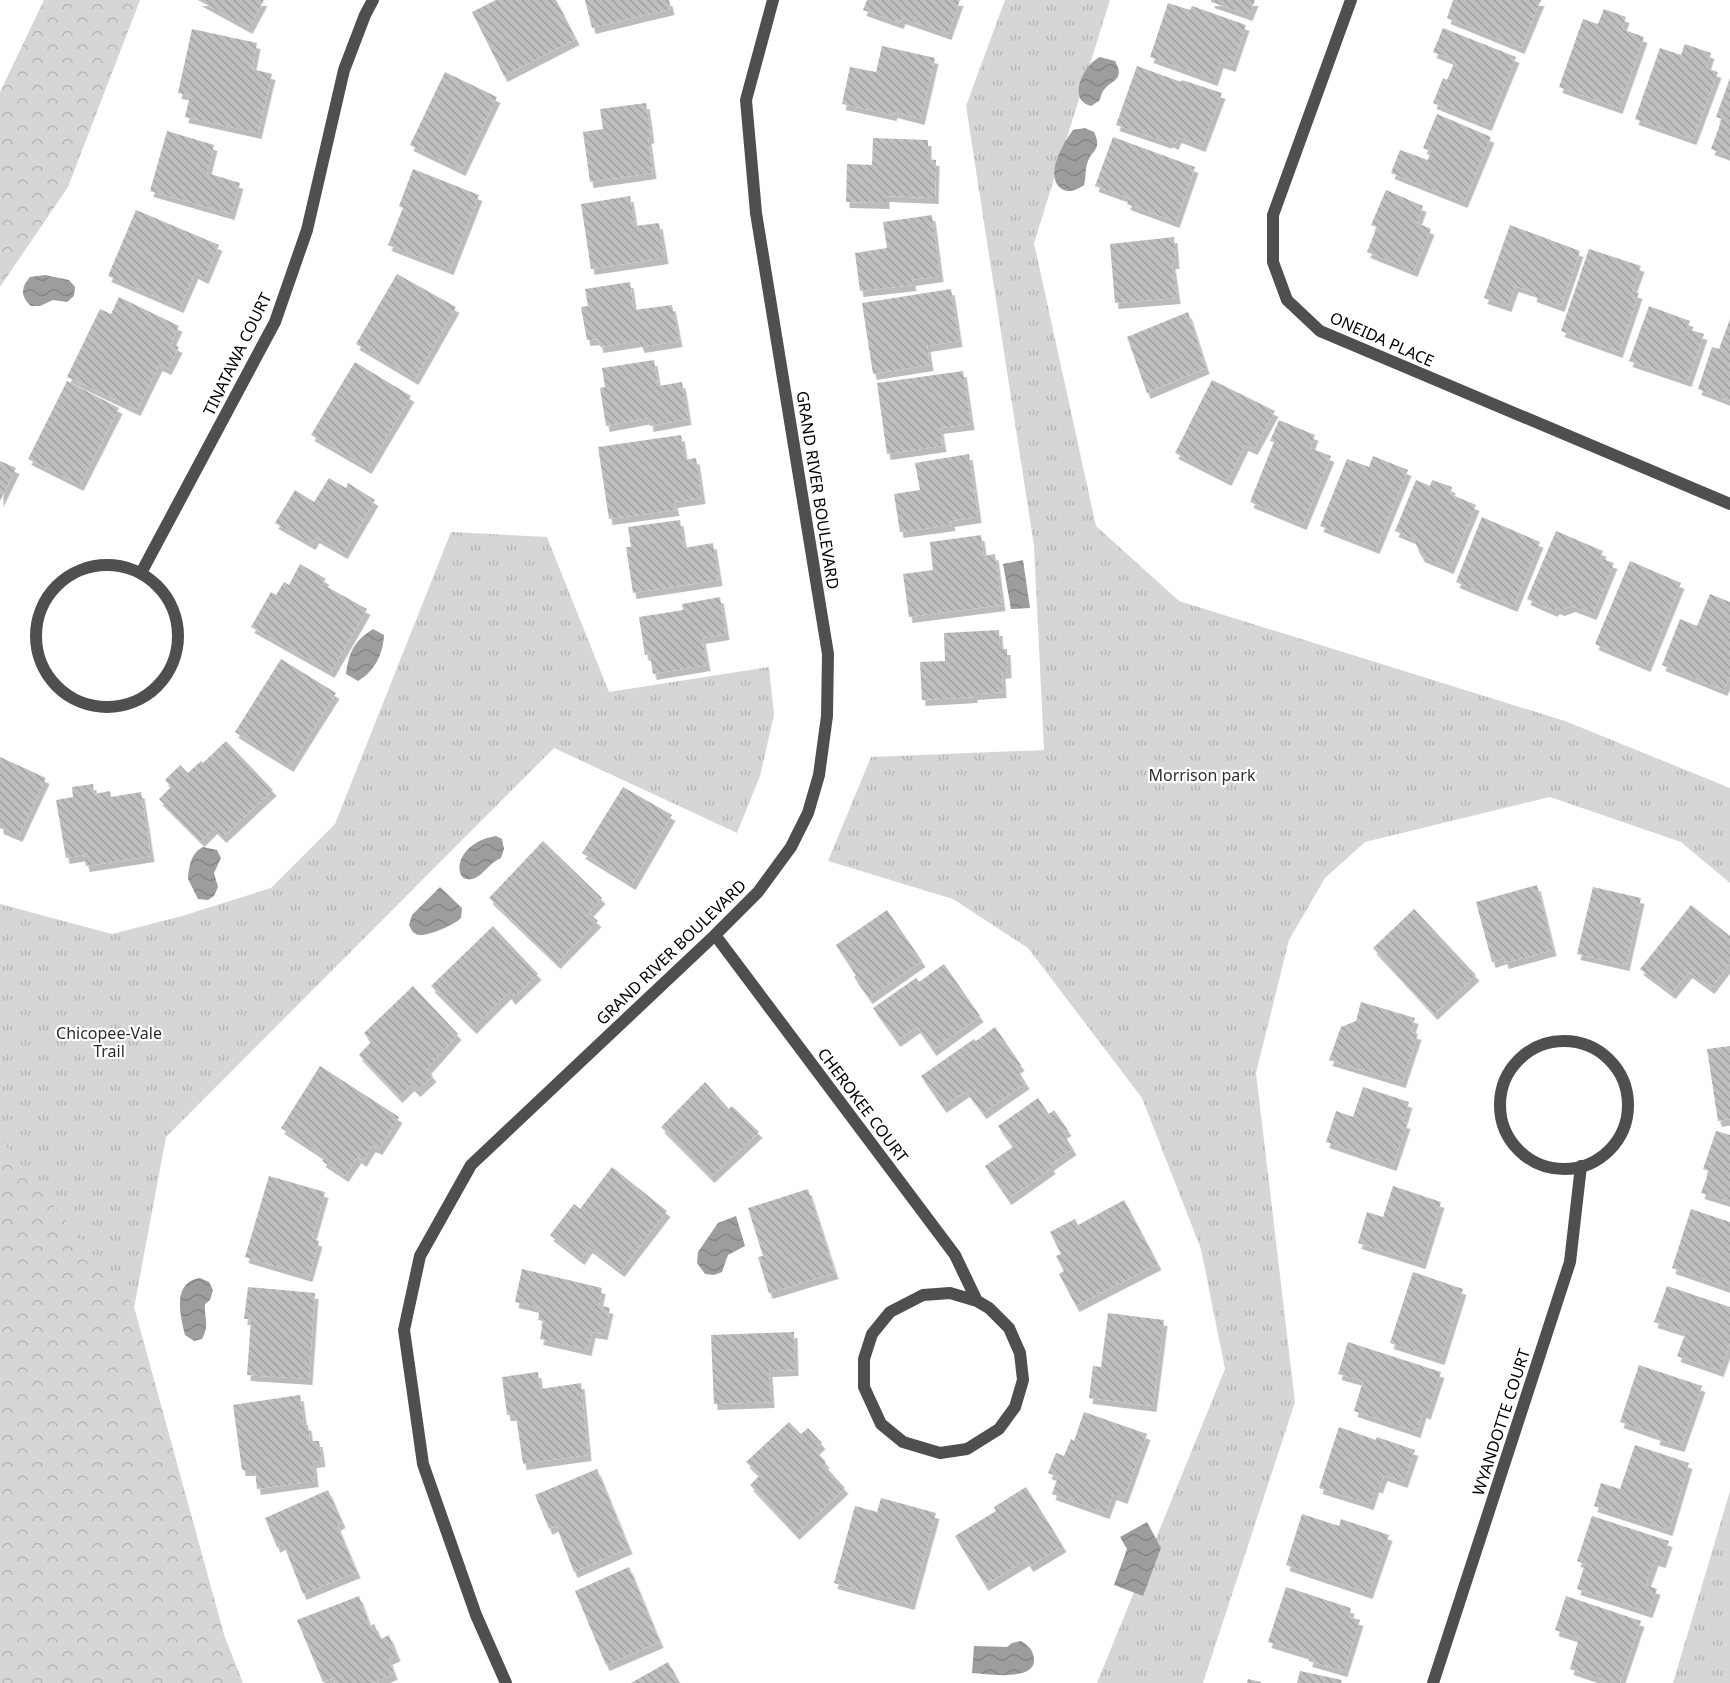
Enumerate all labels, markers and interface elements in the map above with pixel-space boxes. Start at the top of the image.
street label: TINATAWA COURT [198,289,276,419]
street label: ONEIDA PLACE [1327,306,1437,372]
street label: GRAND RIVER BOULEVARD [791,389,845,591]
park label: Morrison park [1149,764,1256,786]
street label: GRAND RIVER BOULEVARD [591,874,751,1030]
park label: Chicopee-Vale Trail [56,1022,162,1062]
street label: CHEROKEE COURT [813,1043,913,1167]
street label: WYANDOTTE COURT [1467,1346,1535,1498]

